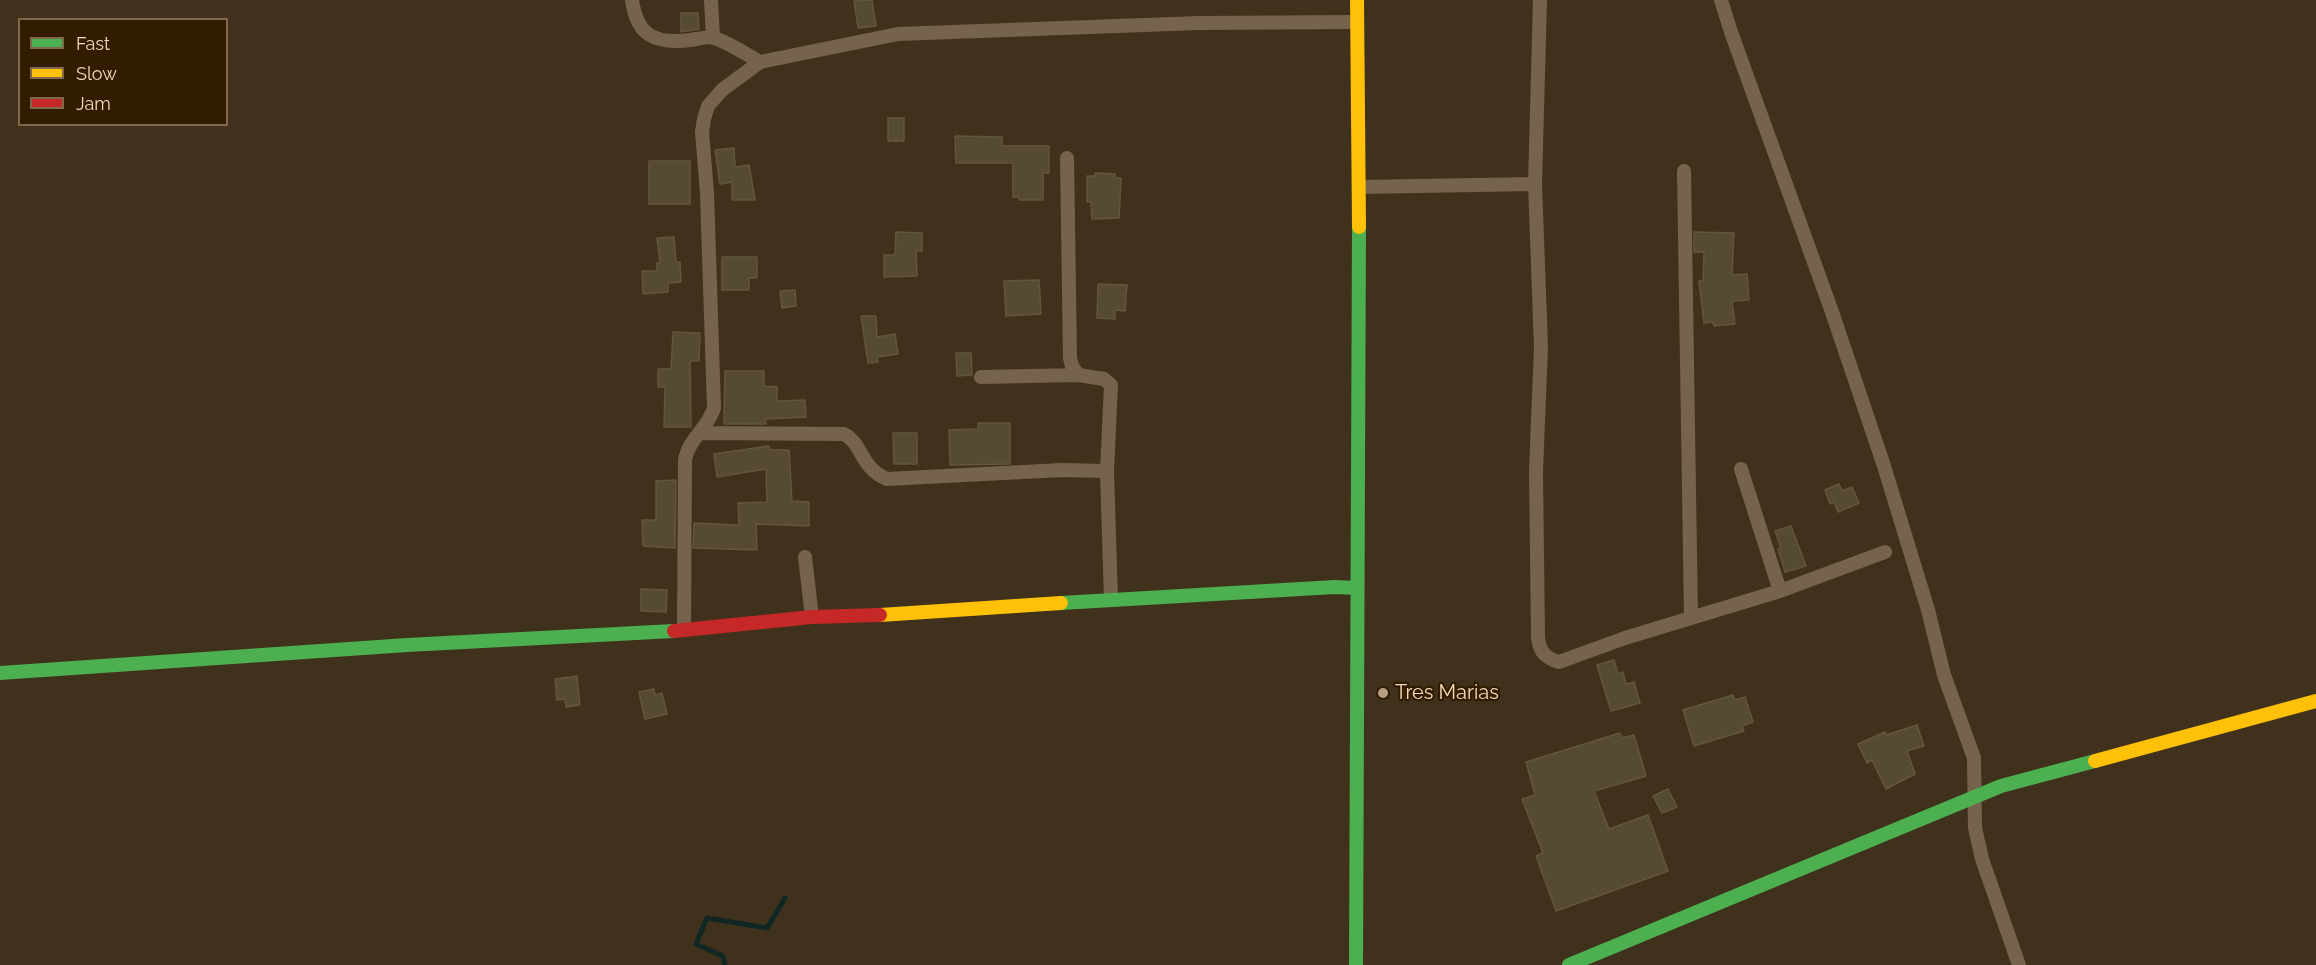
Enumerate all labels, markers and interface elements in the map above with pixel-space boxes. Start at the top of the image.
legend [18,18,228,126]
text: Fast [76,33,110,54]
text: Slow [76,63,117,84]
text: Jam [76,93,111,114]
place label: Tres Marias [1395,681,1499,705]
marker: Tres Marias [1376,686,1390,700]

